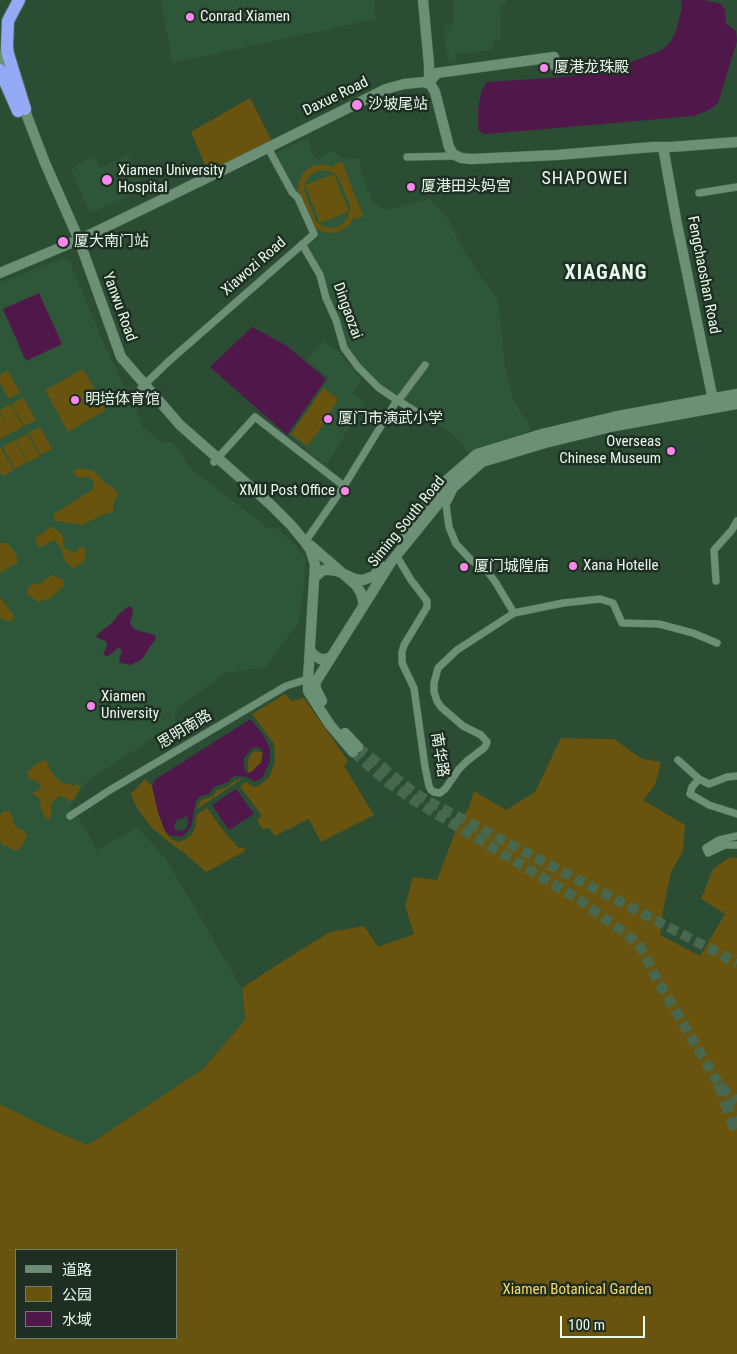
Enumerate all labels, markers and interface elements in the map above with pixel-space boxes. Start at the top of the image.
place label: Conrad Xiamen [200,8,290,26]
marker: Conrad Xiamen [184,11,196,23]
place label: 厦港龙珠殿 [554,59,629,77]
marker: 厦港龙珠殿 [538,62,550,74]
street label: Daxue Road [301,74,371,120]
place label: 沙坡尾站 [368,96,428,114]
marker: 沙坡尾站 [350,98,364,112]
place label: Xiamen University Hospital [118,162,224,197]
district label: SHAPOWEI [541,168,629,190]
marker: Xiamen University Hospital [100,173,114,187]
place label: 厦港田头妈宫 [421,178,511,196]
marker: 厦港田头妈宫 [405,181,417,193]
street label: Fengchaoshan Road [683,215,723,335]
place label: 厦大南门站 [74,233,149,251]
street label: Xiawozi Road [218,234,290,300]
marker: 厦大南门站 [56,235,70,249]
district label: XIAGANG [564,262,648,286]
street label: Yanwu Road [98,270,140,344]
street label: Dingaozai [329,280,365,342]
place label: 明培体育馆 [85,391,160,409]
marker: 明培体育馆 [69,394,81,406]
place label: 厦门市演武小学 [338,410,443,428]
marker: 厦门市演武小学 [322,413,334,425]
place label: Overseas Chinese Museum [559,433,661,468]
marker: Overseas Chinese Museum [665,445,677,457]
street label: Siming South Road [365,473,449,571]
place label: XMU Post Office [239,482,335,500]
marker: XMU Post Office [339,485,351,497]
place label: Xana Hotelle [583,557,659,575]
place label: 厦门城隍庙 [474,558,549,576]
marker: Xana Hotelle [567,560,579,572]
marker: 厦门城隍庙 [458,561,470,573]
place label: Xiamen University [101,688,159,723]
marker: Xiamen University [85,700,97,712]
street label: 思明南路 [155,707,215,753]
street label: 南华路 [427,731,451,779]
legend [15,1249,178,1339]
text: 道路 [62,1261,92,1279]
park label: Xiamen Botanical Garden [502,1281,652,1299]
text: 公园 [62,1286,92,1304]
scale bar [562,1306,647,1338]
text: 水域 [62,1311,92,1329]
text: 100 m [568,1316,605,1334]

